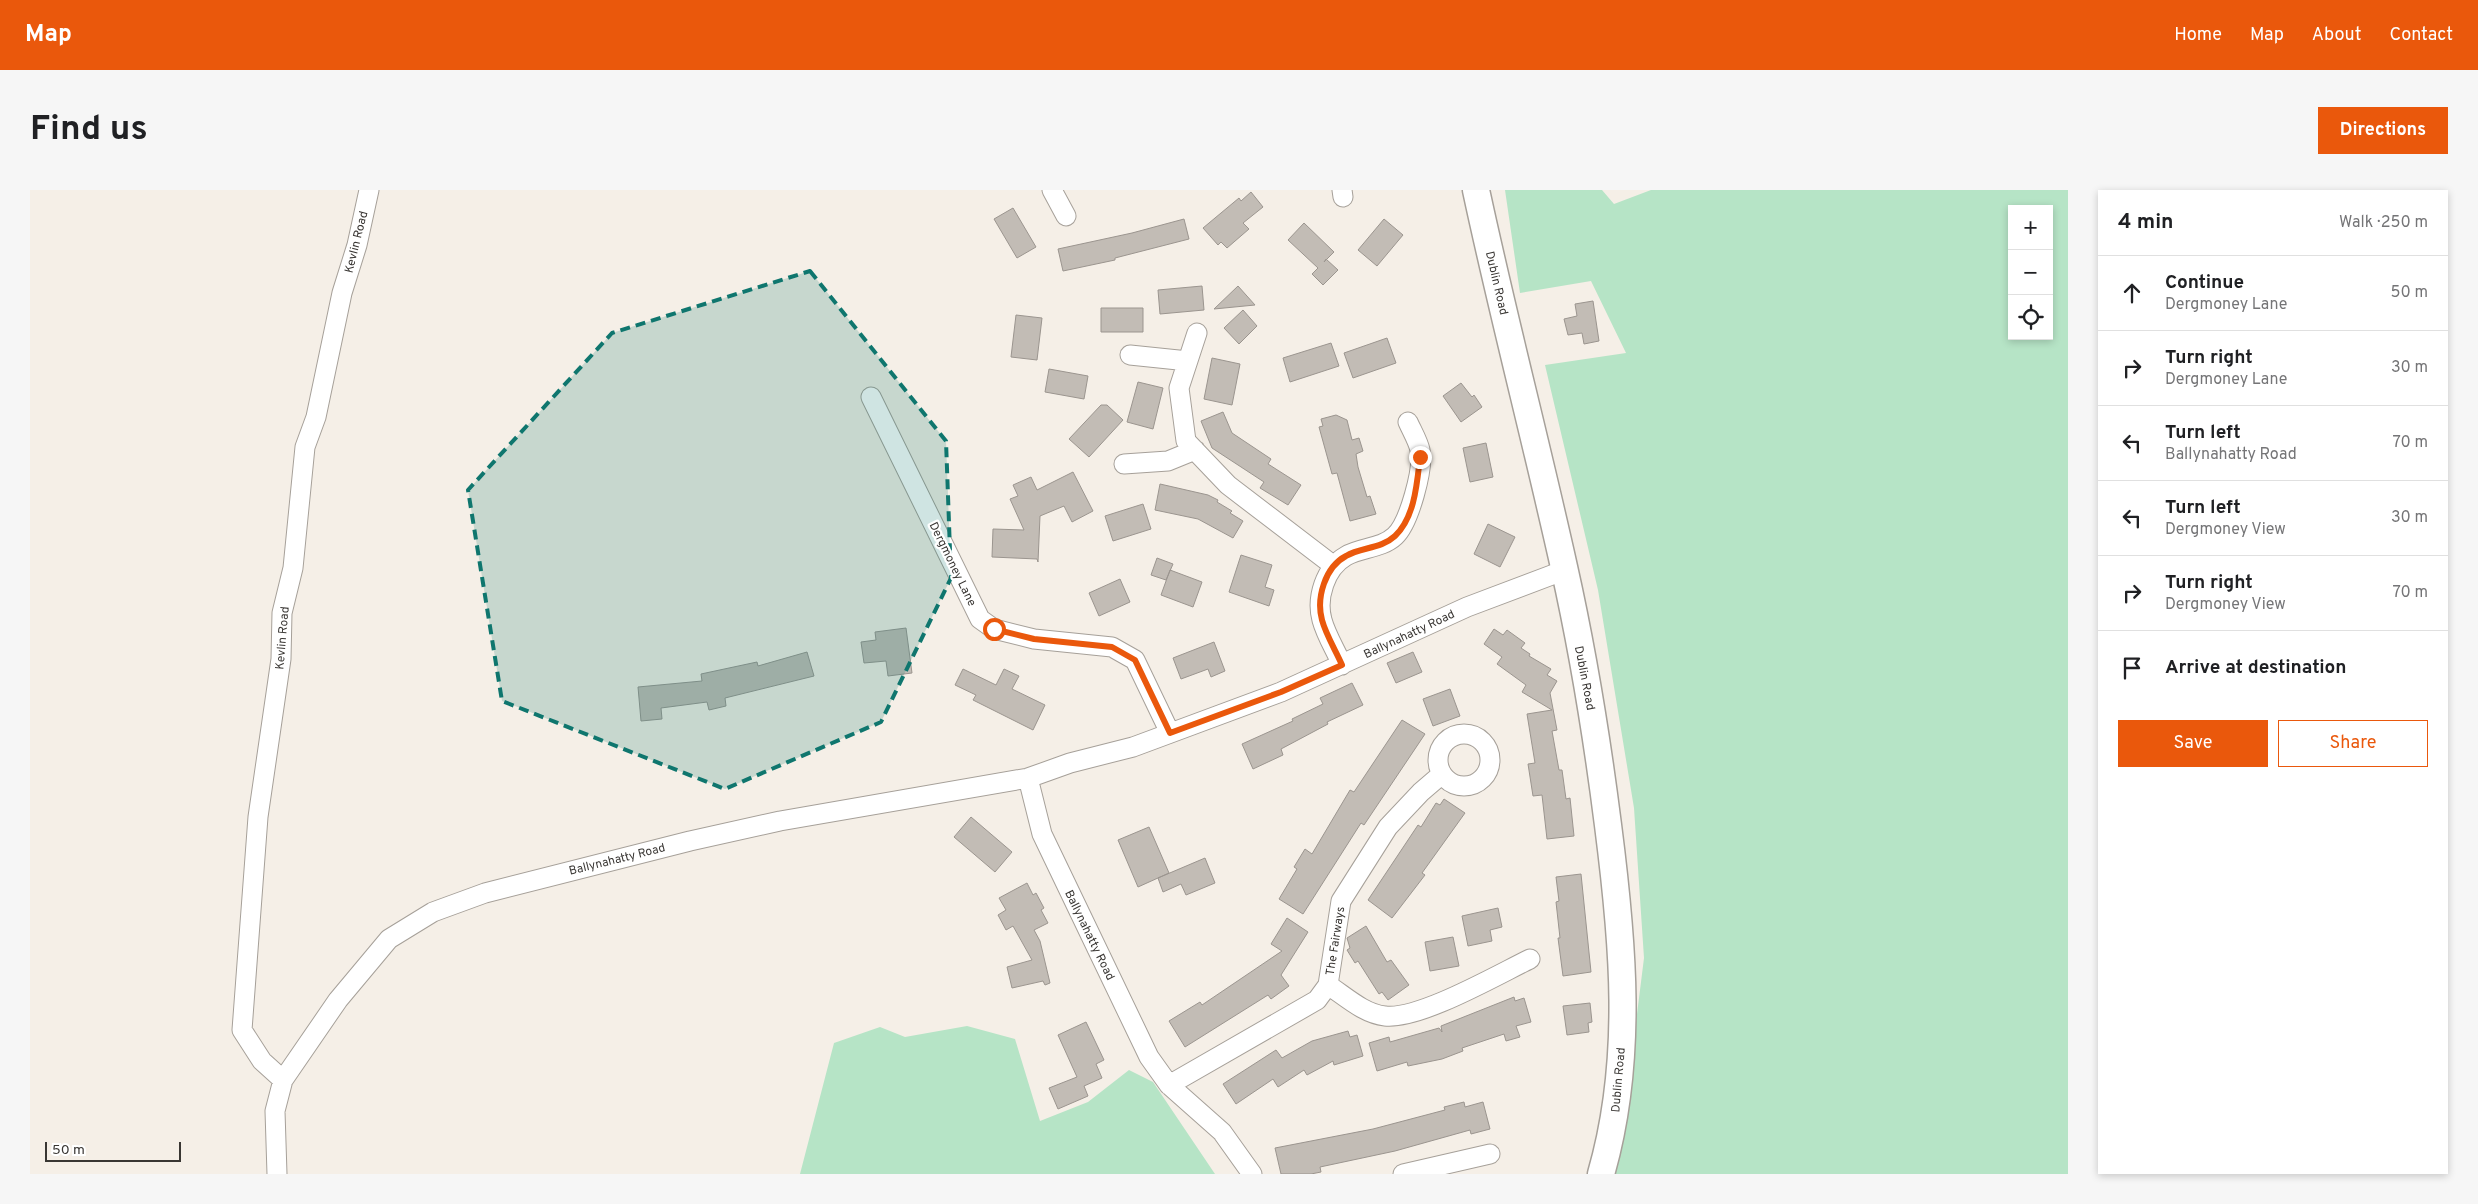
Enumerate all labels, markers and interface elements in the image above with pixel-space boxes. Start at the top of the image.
text: Map [25,20,72,50]
text: Home [2174,24,2222,47]
text: Map [2250,24,2284,47]
text: About [2312,24,2361,47]
text: Contact [2389,24,2453,47]
button: Directions [2318,107,2448,154]
text: Find us [30,108,148,152]
map controls [2008,205,2053,340]
button: + [2008,205,2053,250]
street label: Kevlin Road [342,209,372,275]
text: 4 min [2118,209,2174,236]
text: Walk · 250 m [2339,213,2428,233]
street label: Dublin Road [1481,250,1511,317]
button: − [2008,250,2053,295]
text: Continue [2165,271,2244,295]
icon: ahead [2118,279,2146,307]
text: 50 m [2391,283,2428,303]
button: locate [2008,295,2053,340]
text: Dergmoney Lane [2165,295,2287,315]
text: Turn right [2165,346,2253,370]
icon: right [2118,354,2146,382]
text: 30 m [2391,358,2428,378]
text: Dergmoney Lane [2165,370,2287,390]
text: Turn left [2165,421,2241,445]
icon: left [2118,429,2146,457]
text: 70 m [2393,433,2428,453]
text: Ballynahatty Road [2165,445,2297,465]
route end [1409,446,1432,469]
text: Turn left [2165,496,2241,520]
icon: left [2118,504,2146,532]
text: 30 m [2391,508,2428,528]
street label: Dergmoney Lane [925,520,979,609]
text: Dergmoney View [2165,520,2286,540]
text: Turn right [2165,571,2253,595]
icon: right [2118,579,2146,607]
text: 70 m [2393,583,2428,603]
text: Dergmoney View [2165,595,2286,615]
street label: Kevlin Road [272,606,294,670]
street label: Ballynahatty Road [1361,607,1458,663]
route start [983,618,1006,641]
street label: Dublin Road [1570,645,1598,712]
icon: arrive [2118,654,2146,682]
text: Arrive at destination [2165,656,2346,680]
button: Save [2118,720,2268,767]
button: Share [2278,720,2428,767]
street label: Ballynahatty Road [567,840,667,880]
street label: Ballynahatty Road [1060,888,1118,983]
street label: The Fairways [1323,906,1349,977]
street label: Dublin Road [1608,1047,1630,1113]
scale bar [45,1139,181,1162]
text: 50 m [52,1142,85,1159]

